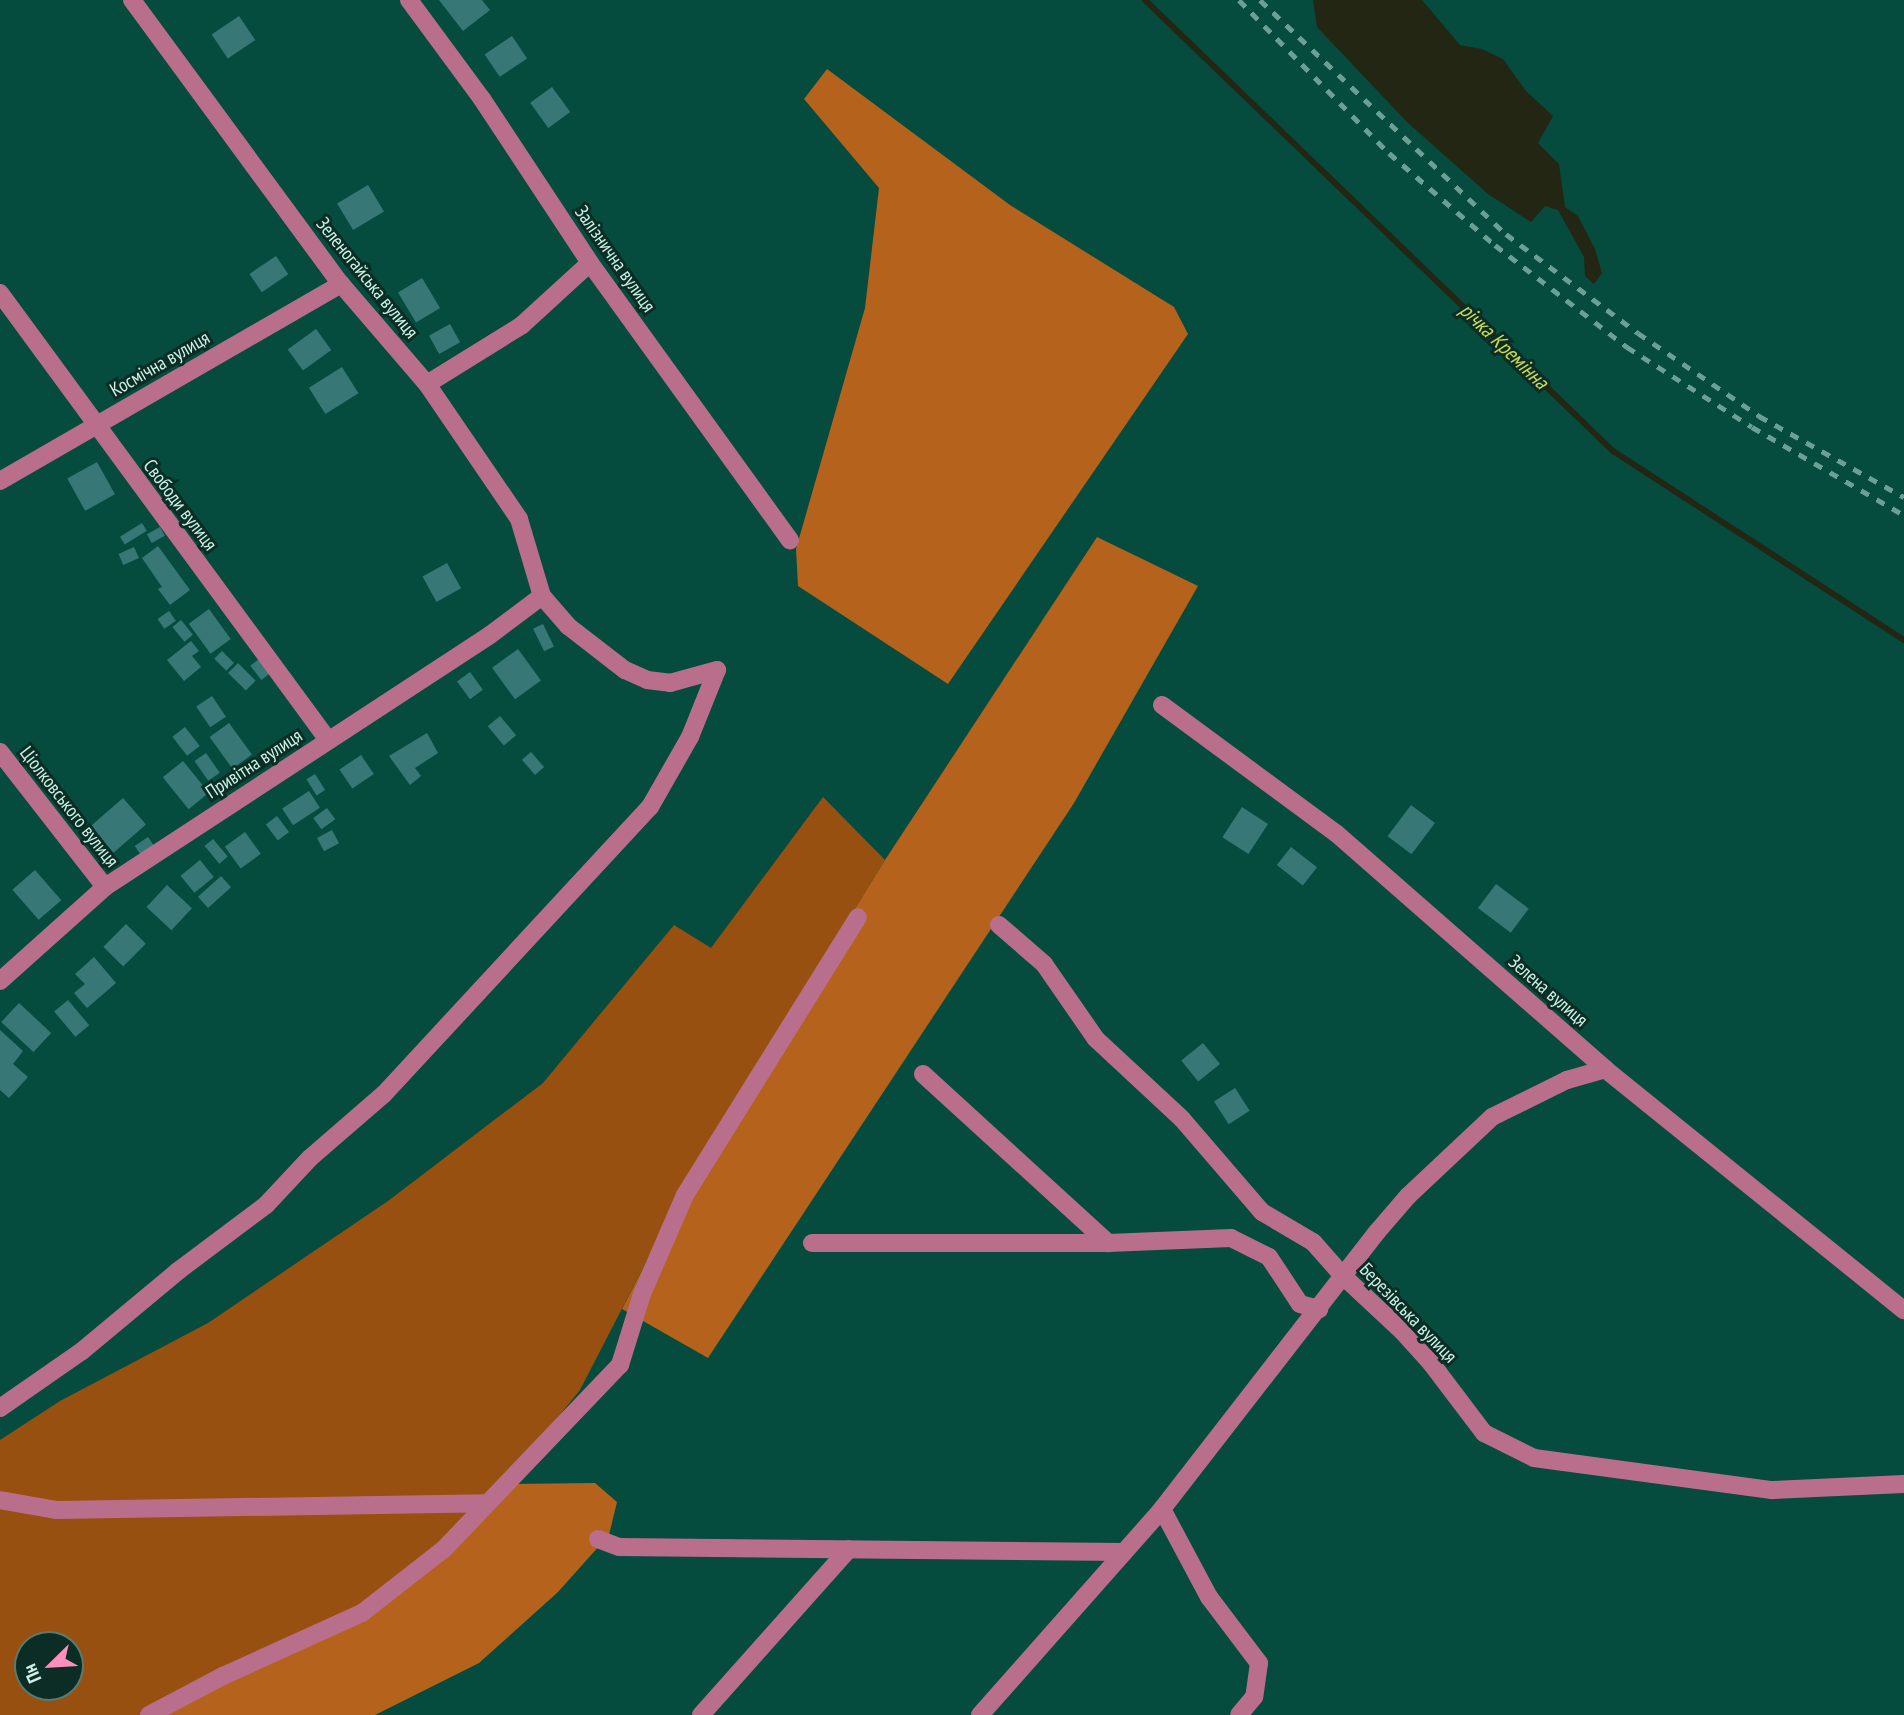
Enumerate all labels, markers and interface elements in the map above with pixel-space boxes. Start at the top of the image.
street label: Залізнична вулиця [570,201,660,317]
street label: Зеленогайська вулиця [311,213,423,343]
water label: річка Кремінна [1454,298,1554,394]
street label: Космічна вулиця [106,326,214,402]
street label: Свободи вулиця [138,455,222,555]
street label: Привітна вулиця [201,724,307,804]
street label: Ціолковського вулиця [15,742,123,872]
street label: Зелена вулиця [1504,950,1592,1032]
street label: Березівська вулиця [1355,1258,1461,1368]
north arrow [14,1631,84,1701]
text: Пн [17,1660,46,1687]

